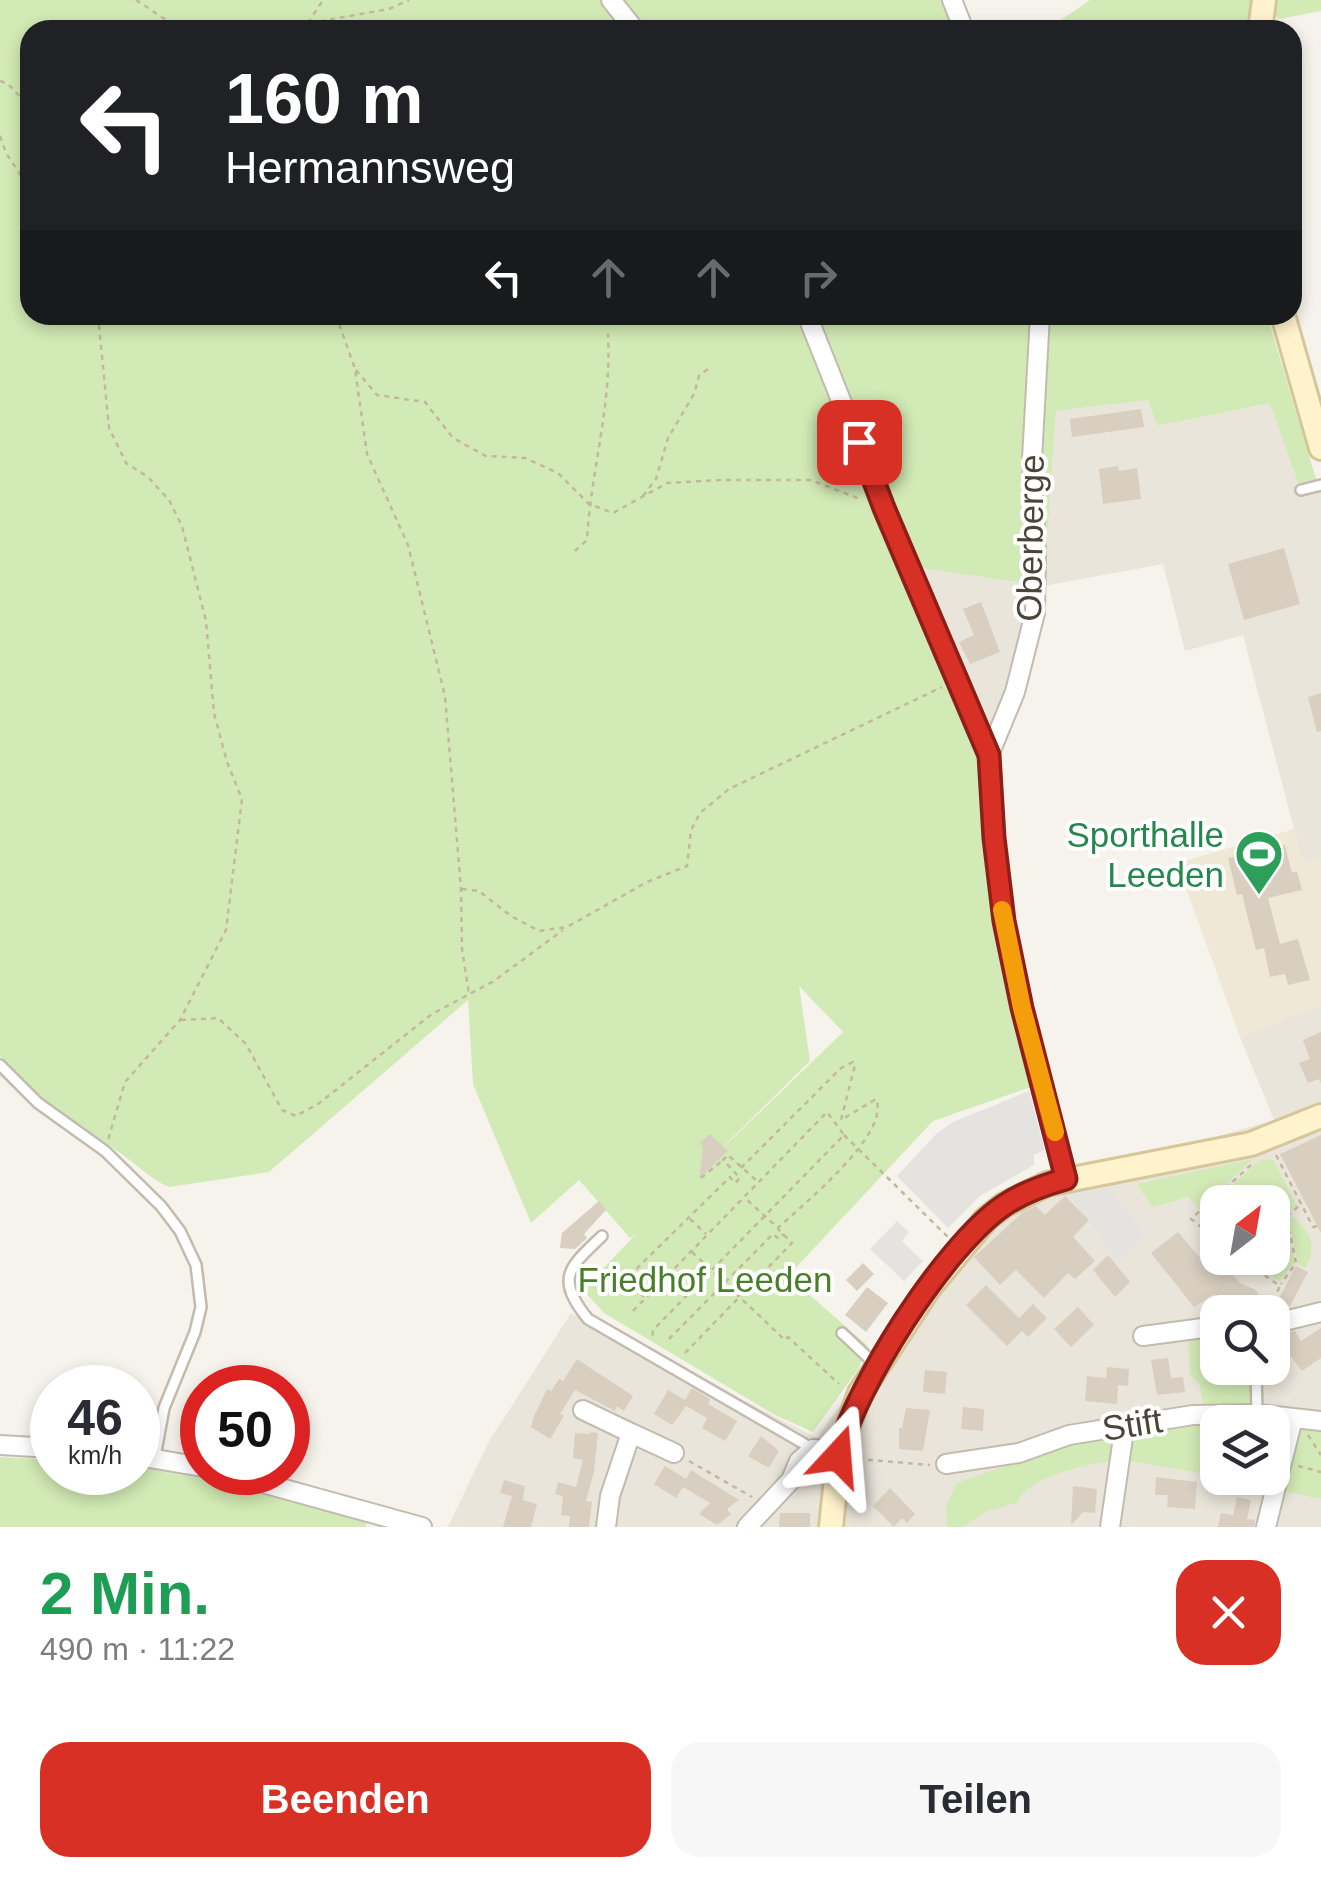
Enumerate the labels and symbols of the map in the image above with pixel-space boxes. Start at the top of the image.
pin [817,400,902,485]
street label: Oberberge [1009,454,1051,622]
place label: Sporthalle Leeden [1066,815,1224,894]
sports icon: Sporthalle Leeden [1233,828,1285,896]
north arrow [1200,1185,1290,1275]
park label: Friedhof Leeden [578,1260,832,1299]
speed limit sign: 50 [180,1365,310,1495]
street label: Stift [1099,1400,1165,1448]
position arrow [786,1404,890,1508]

